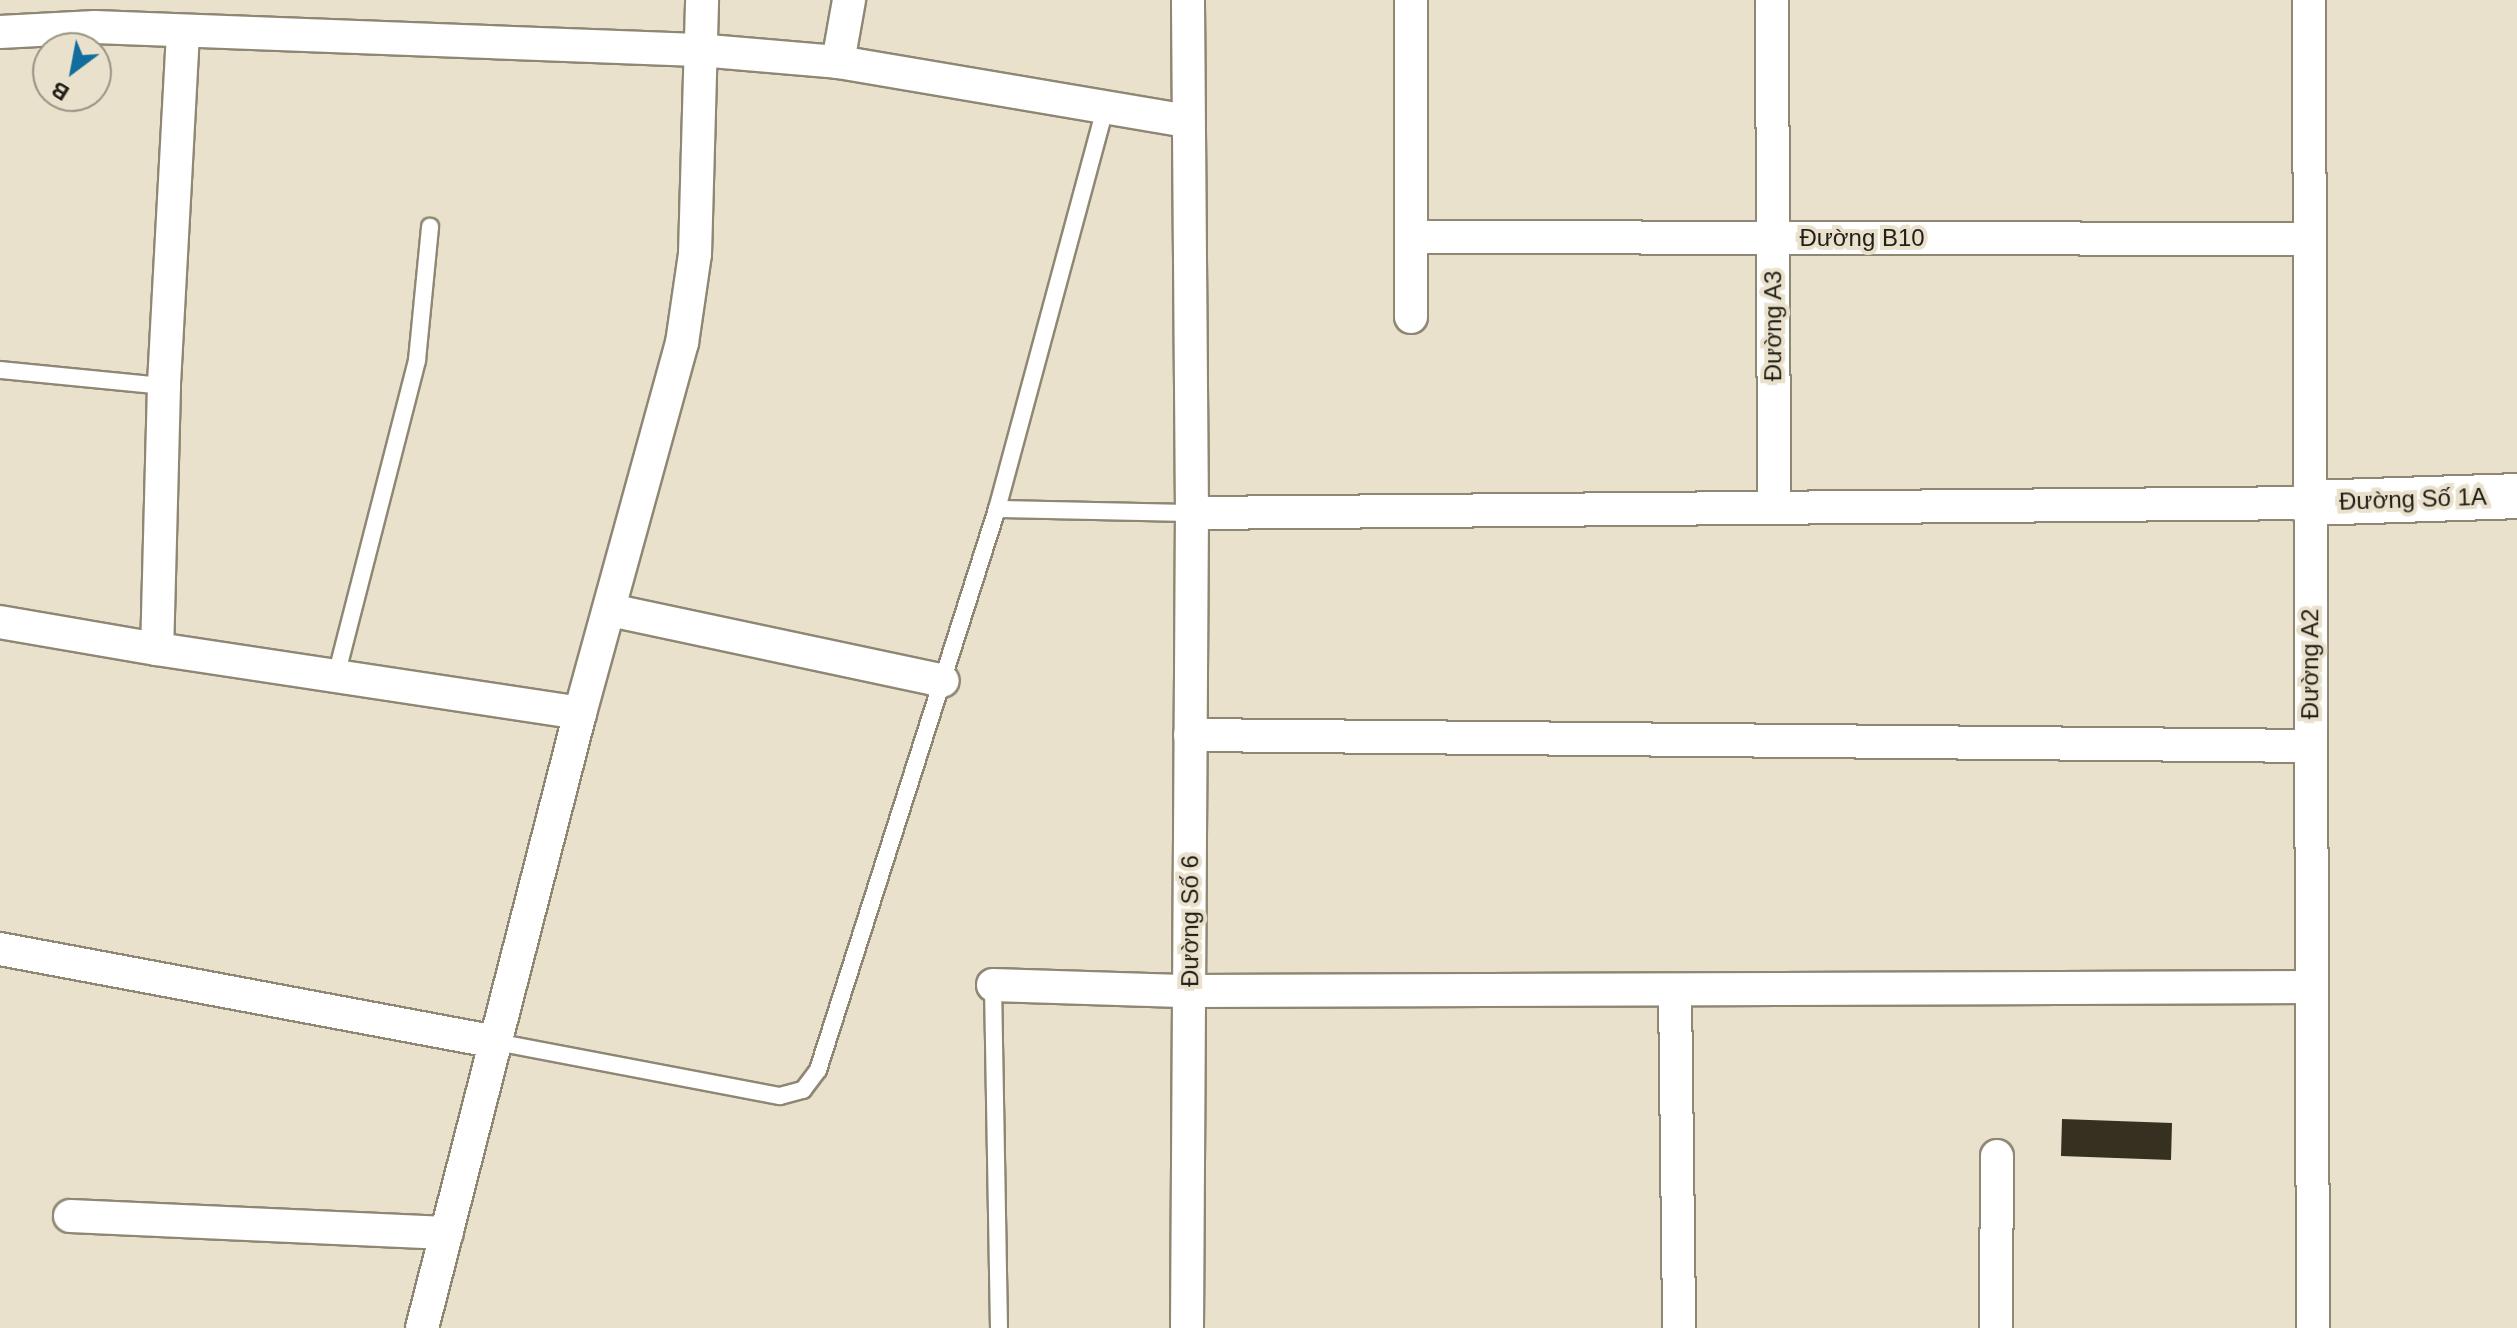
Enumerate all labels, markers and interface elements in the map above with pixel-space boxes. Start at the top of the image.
north arrow [32,32,112,112]
text: B [47,76,73,106]
street label: Đường B10 [1799,224,1925,252]
street label: Đường A3 [1759,270,1787,382]
street label: Đường Số 1A [2339,482,2487,516]
street label: Đường A2 [2296,608,2324,720]
street label: Đường Số 6 [1176,855,1204,987]

